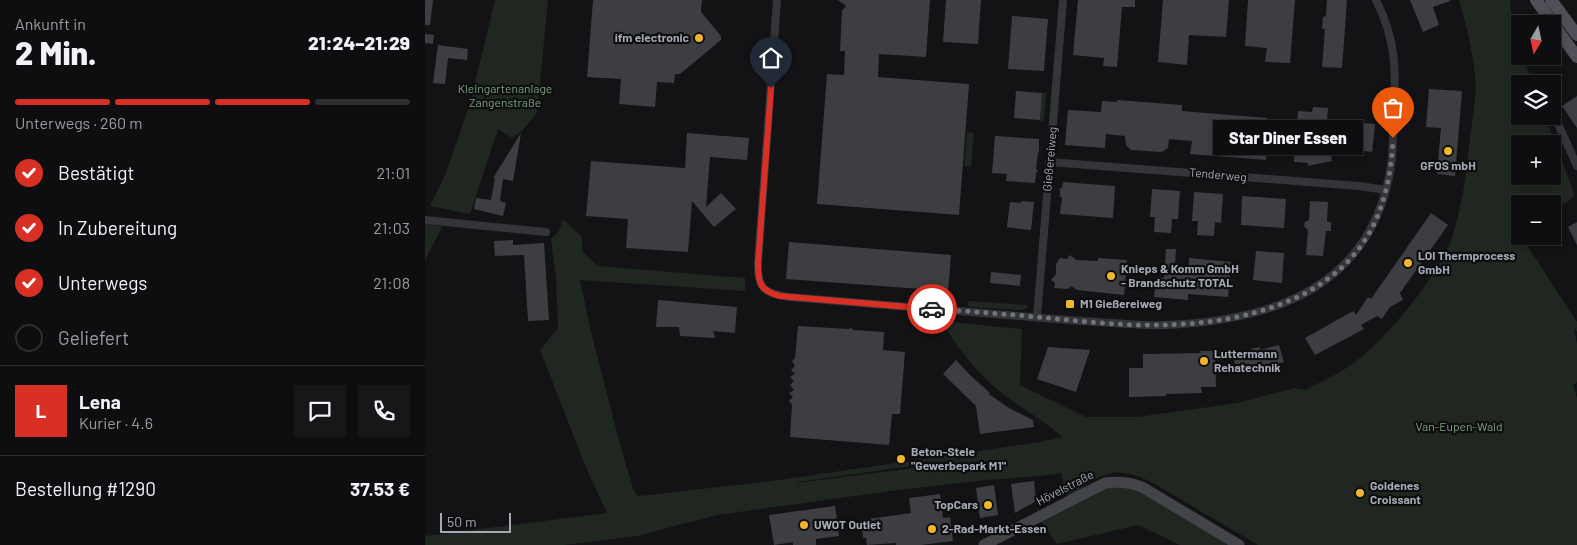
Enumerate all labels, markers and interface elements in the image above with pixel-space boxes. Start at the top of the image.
text: Ankunft in [15,14,86,33]
north arrow [1511,15,1561,65]
map controls [1511,15,1561,245]
place label: ifm electronic [615,30,690,44]
text: 21:24–21:29 [308,31,410,54]
marker: ifm electronic [693,32,705,44]
text: 2 Min. [15,33,97,71]
pin [750,37,792,88]
icon: home [757,44,785,72]
button: layers [1511,75,1561,125]
park label: Kleingartenanlage Zangenstraße [458,81,552,109]
pin [1372,87,1414,138]
icon: bag [1379,94,1407,122]
text: Unterwegs · 260 m [15,113,142,132]
callout: Star Diner Essen [1213,120,1363,156]
street label: Gießereiweg [1039,126,1059,192]
text: Star Diner Essen [1229,128,1347,147]
button: + [1511,135,1561,185]
marker: GFOS mbH [1442,145,1454,157]
place label: GFOS mbH [1420,158,1476,172]
icon: check [15,159,43,187]
text: Bestätigt [58,161,134,184]
text: 21:01 [376,163,410,182]
street label: Tenderweg [1189,165,1247,183]
button: − [1511,195,1561,245]
icon: check [15,214,43,242]
text: In Zubereitung [58,216,177,239]
text: 21:03 [373,218,410,237]
place label: LOI Thermprocess GmbH [1418,248,1515,276]
marker: LOI Thermprocess GmbH [1402,257,1414,269]
place label: Knieps & Komm GmbH - Brandschutz TOTAL [1121,261,1239,289]
icon: check [15,269,43,297]
marker: Knieps & Komm GmbH - Brandschutz TOTAL [1105,270,1117,282]
text: Unterwegs [58,271,147,294]
text: 21:08 [373,273,410,292]
courier [907,284,957,334]
icon: car [918,295,946,323]
place label: M1 Gießereiweg [1080,296,1162,310]
marker: M1 Gießereiweg [1064,298,1076,310]
text: Geliefert [58,326,129,349]
place label: Luttermann Rehatechnik [1214,346,1281,374]
marker: Luttermann Rehatechnik [1198,355,1210,367]
button: chat [294,385,346,437]
button: phone [358,385,410,437]
text: Lena [79,390,121,413]
text: L [36,399,46,422]
text: Kurier · 4.6 [79,413,153,432]
park label: Van-Eupen-Wald [1416,419,1502,433]
place label: Beton-Stele "Gewerbepark M1" [911,444,1007,472]
marker: Beton-Stele "Gewerbepark M1" [895,453,907,465]
street label: Hövelstraße [1034,467,1096,508]
text: Bestellung #1290 [15,477,156,500]
text: 37.53 € [350,477,410,500]
place label: Goldenes Croissant [1370,478,1421,506]
marker: Goldenes Croissant [1354,487,1366,499]
place label: TopCars [934,497,978,511]
marker: TopCars [982,499,994,511]
scale bar [440,510,511,533]
text: 50 m [447,513,476,530]
place label: UWOT Outlet [814,517,881,531]
marker: UWOT Outlet [798,519,810,531]
place label: 2-Rad-Markt-Essen [942,521,1046,535]
marker: 2-Rad-Markt-Essen [926,523,938,535]

